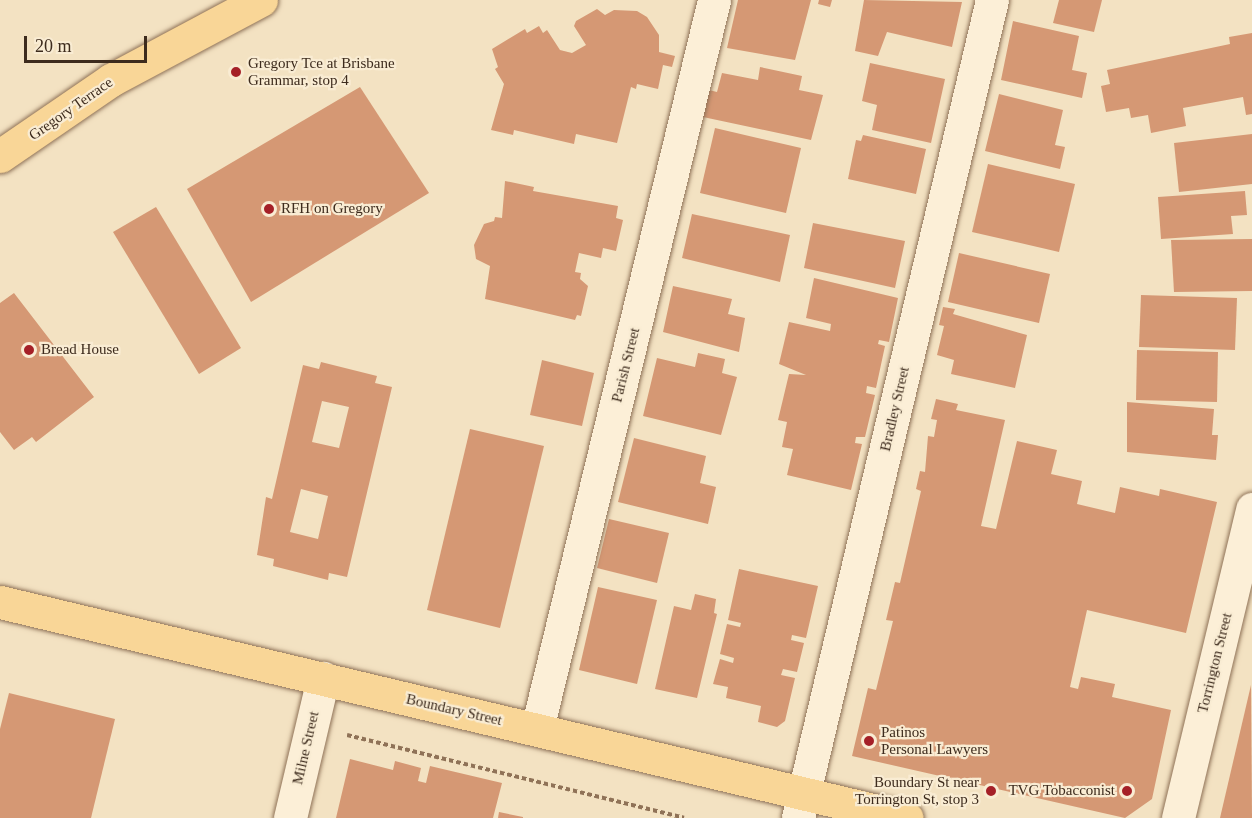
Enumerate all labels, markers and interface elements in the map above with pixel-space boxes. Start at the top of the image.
scale bar [27,24,150,62]
text: 20 m [35,36,72,56]
place label: Gregory Tce at Brisbane Grammar, stop 4 [248,54,395,89]
marker: Gregory Tce at Brisbane Grammar, stop 4 [229,65,243,79]
street label: Gregory Terrace [26,73,116,145]
place label: RFH on Gregory [281,200,383,218]
marker: RFH on Gregory [262,202,276,216]
street label: Parish Street [608,326,644,404]
place label: Bread House [41,341,119,359]
marker: Bread House [22,343,36,357]
street label: Bradley Street [877,365,913,453]
street label: Torrington Street [1194,611,1236,715]
street label: Boundary Street [404,690,504,730]
street label: Milne Street [289,710,323,786]
place label: Patinos Personal Lawyers [881,723,988,758]
marker: Patinos Personal Lawyers [862,734,876,748]
place label: Boundary St near Torrington St, stop 3 [855,773,979,808]
place label: TVG Tobacconist [1008,782,1115,800]
marker: Boundary St near Torrington St, stop 3 [984,784,998,798]
marker: TVG Tobacconist [1120,784,1134,798]

